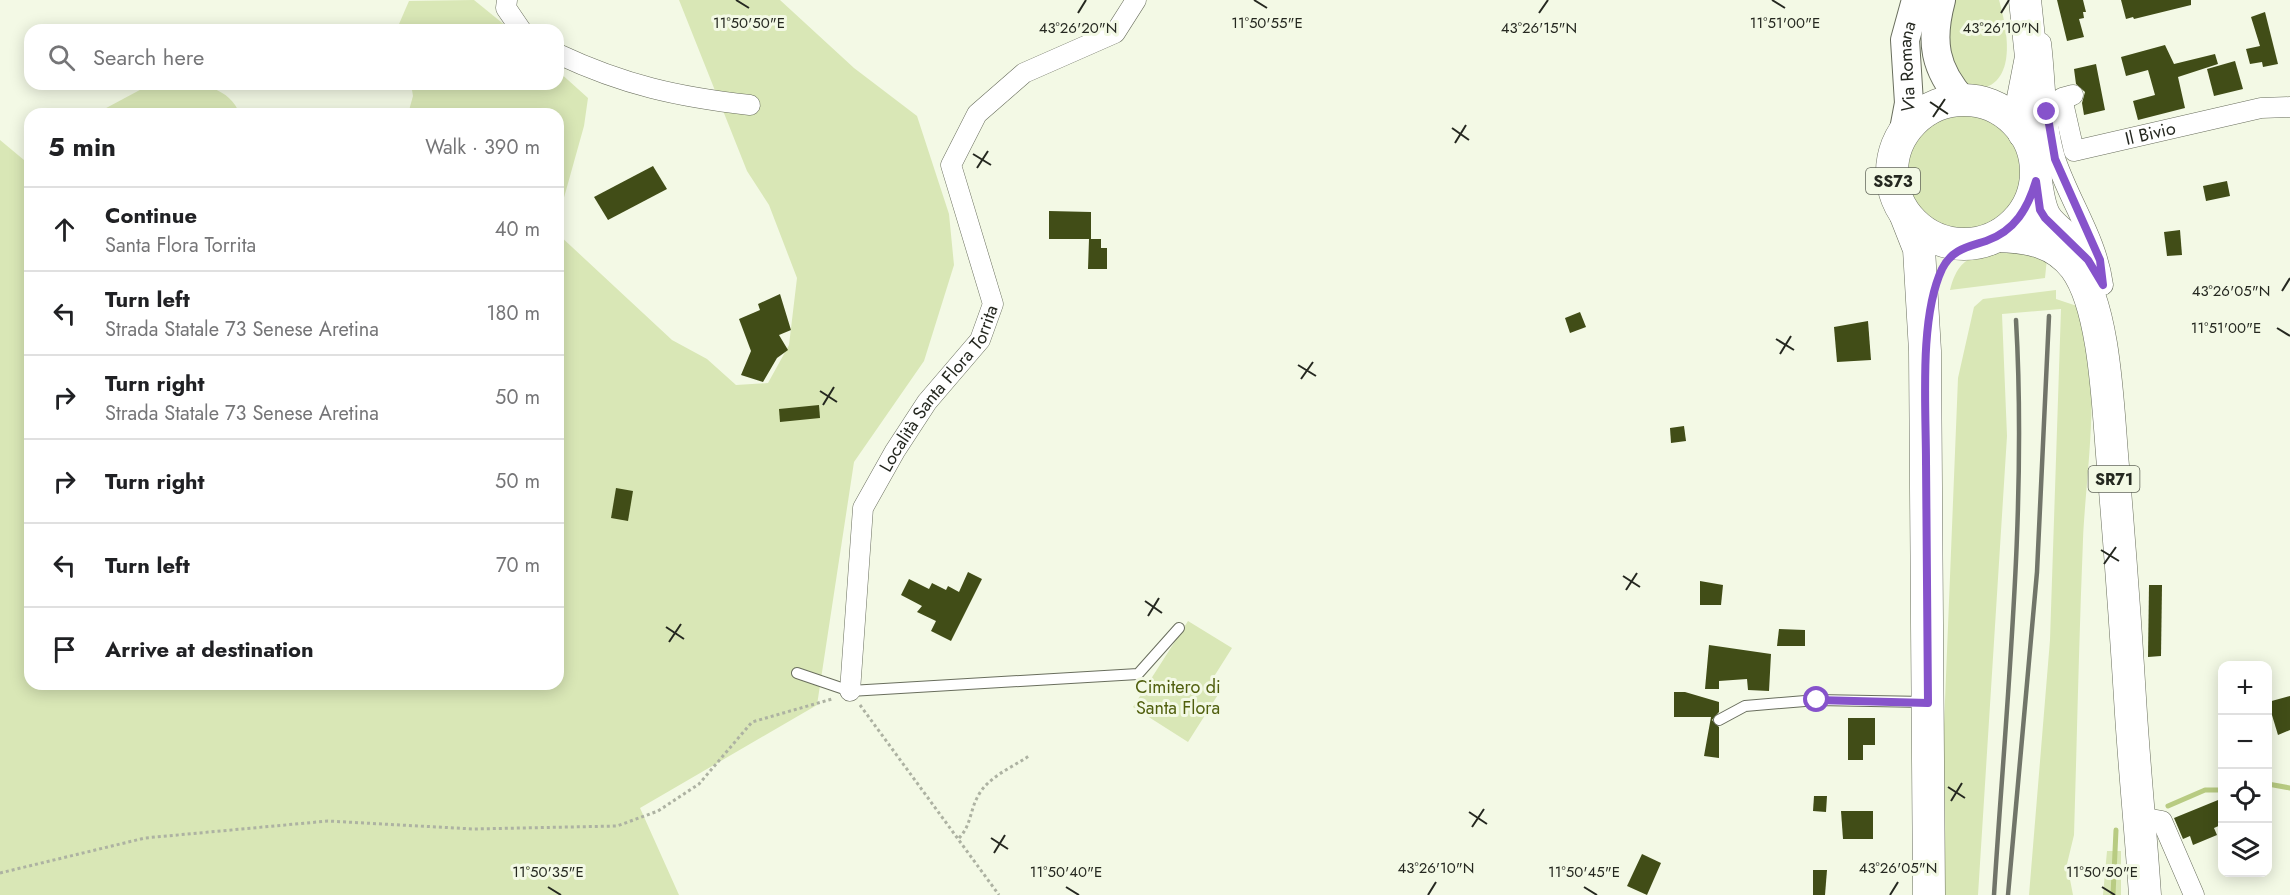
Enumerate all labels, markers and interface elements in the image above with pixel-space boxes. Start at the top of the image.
text: 11°50'50"E [713,12,785,34]
text: 11°50'55"E [1231,12,1303,34]
text: 11°51'00"E [1750,12,1820,34]
text: 43°26'20"N [1039,17,1117,39]
text: 43°26'15"N [1501,17,1577,39]
text: 43°26'10"N [1963,17,2039,39]
street label: Via Romana [1892,18,1923,115]
search box [24,24,564,90]
icon: search [45,41,78,74]
text: Search here [93,41,204,73]
route end [2033,98,2059,124]
street label: Il Bivio [2122,115,2178,152]
text: 5 min [48,128,116,166]
text: Walk · 390 m [425,133,540,162]
road number: SS73 [1866,168,1920,194]
text: Continue [105,199,197,231]
icon: ahead [48,213,81,246]
text: 40 m [495,215,540,244]
text: Santa Flora Torrita [105,231,256,260]
text: 43°26'05"N [2192,280,2270,302]
text: Turn left [105,283,190,315]
icon: left [48,297,81,330]
text: 180 m [486,299,540,328]
street label: Località Santa Flora Torrita [873,301,1005,477]
text: Strada Statale 73 Senese Aretina [105,315,379,344]
text: 11°51'00"E [2191,317,2261,339]
text: Turn right [105,367,205,399]
icon: right [48,381,81,414]
text: 50 m [495,383,540,412]
text: Strada Statale 73 Senese Aretina [105,399,379,428]
icon: right [48,465,81,498]
text: Turn right [105,465,205,497]
road number: SR71 [2088,466,2140,492]
text: 50 m [495,467,540,496]
icon: left [48,549,81,582]
text: Turn left [105,549,190,581]
text: 70 m [496,551,540,580]
icon: arrive [48,633,81,666]
text: Arrive at destination [105,633,314,665]
map controls [2218,661,2272,877]
button: + [2218,661,2272,715]
park label: Cimitero di Santa Flora [1135,674,1221,721]
route start [1803,686,1829,712]
button: − [2218,715,2272,769]
button: locate [2218,769,2272,823]
button: layers [2218,823,2272,877]
text: 43°26'10"N [1398,857,1474,879]
text: 43°26'05"N [1859,857,1937,879]
text: 11°50'35"E [512,861,584,883]
text: 11°50'40"E [1030,861,1102,883]
text: 11°50'45"E [1548,861,1620,883]
text: 11°50'50"E [2066,861,2138,883]

